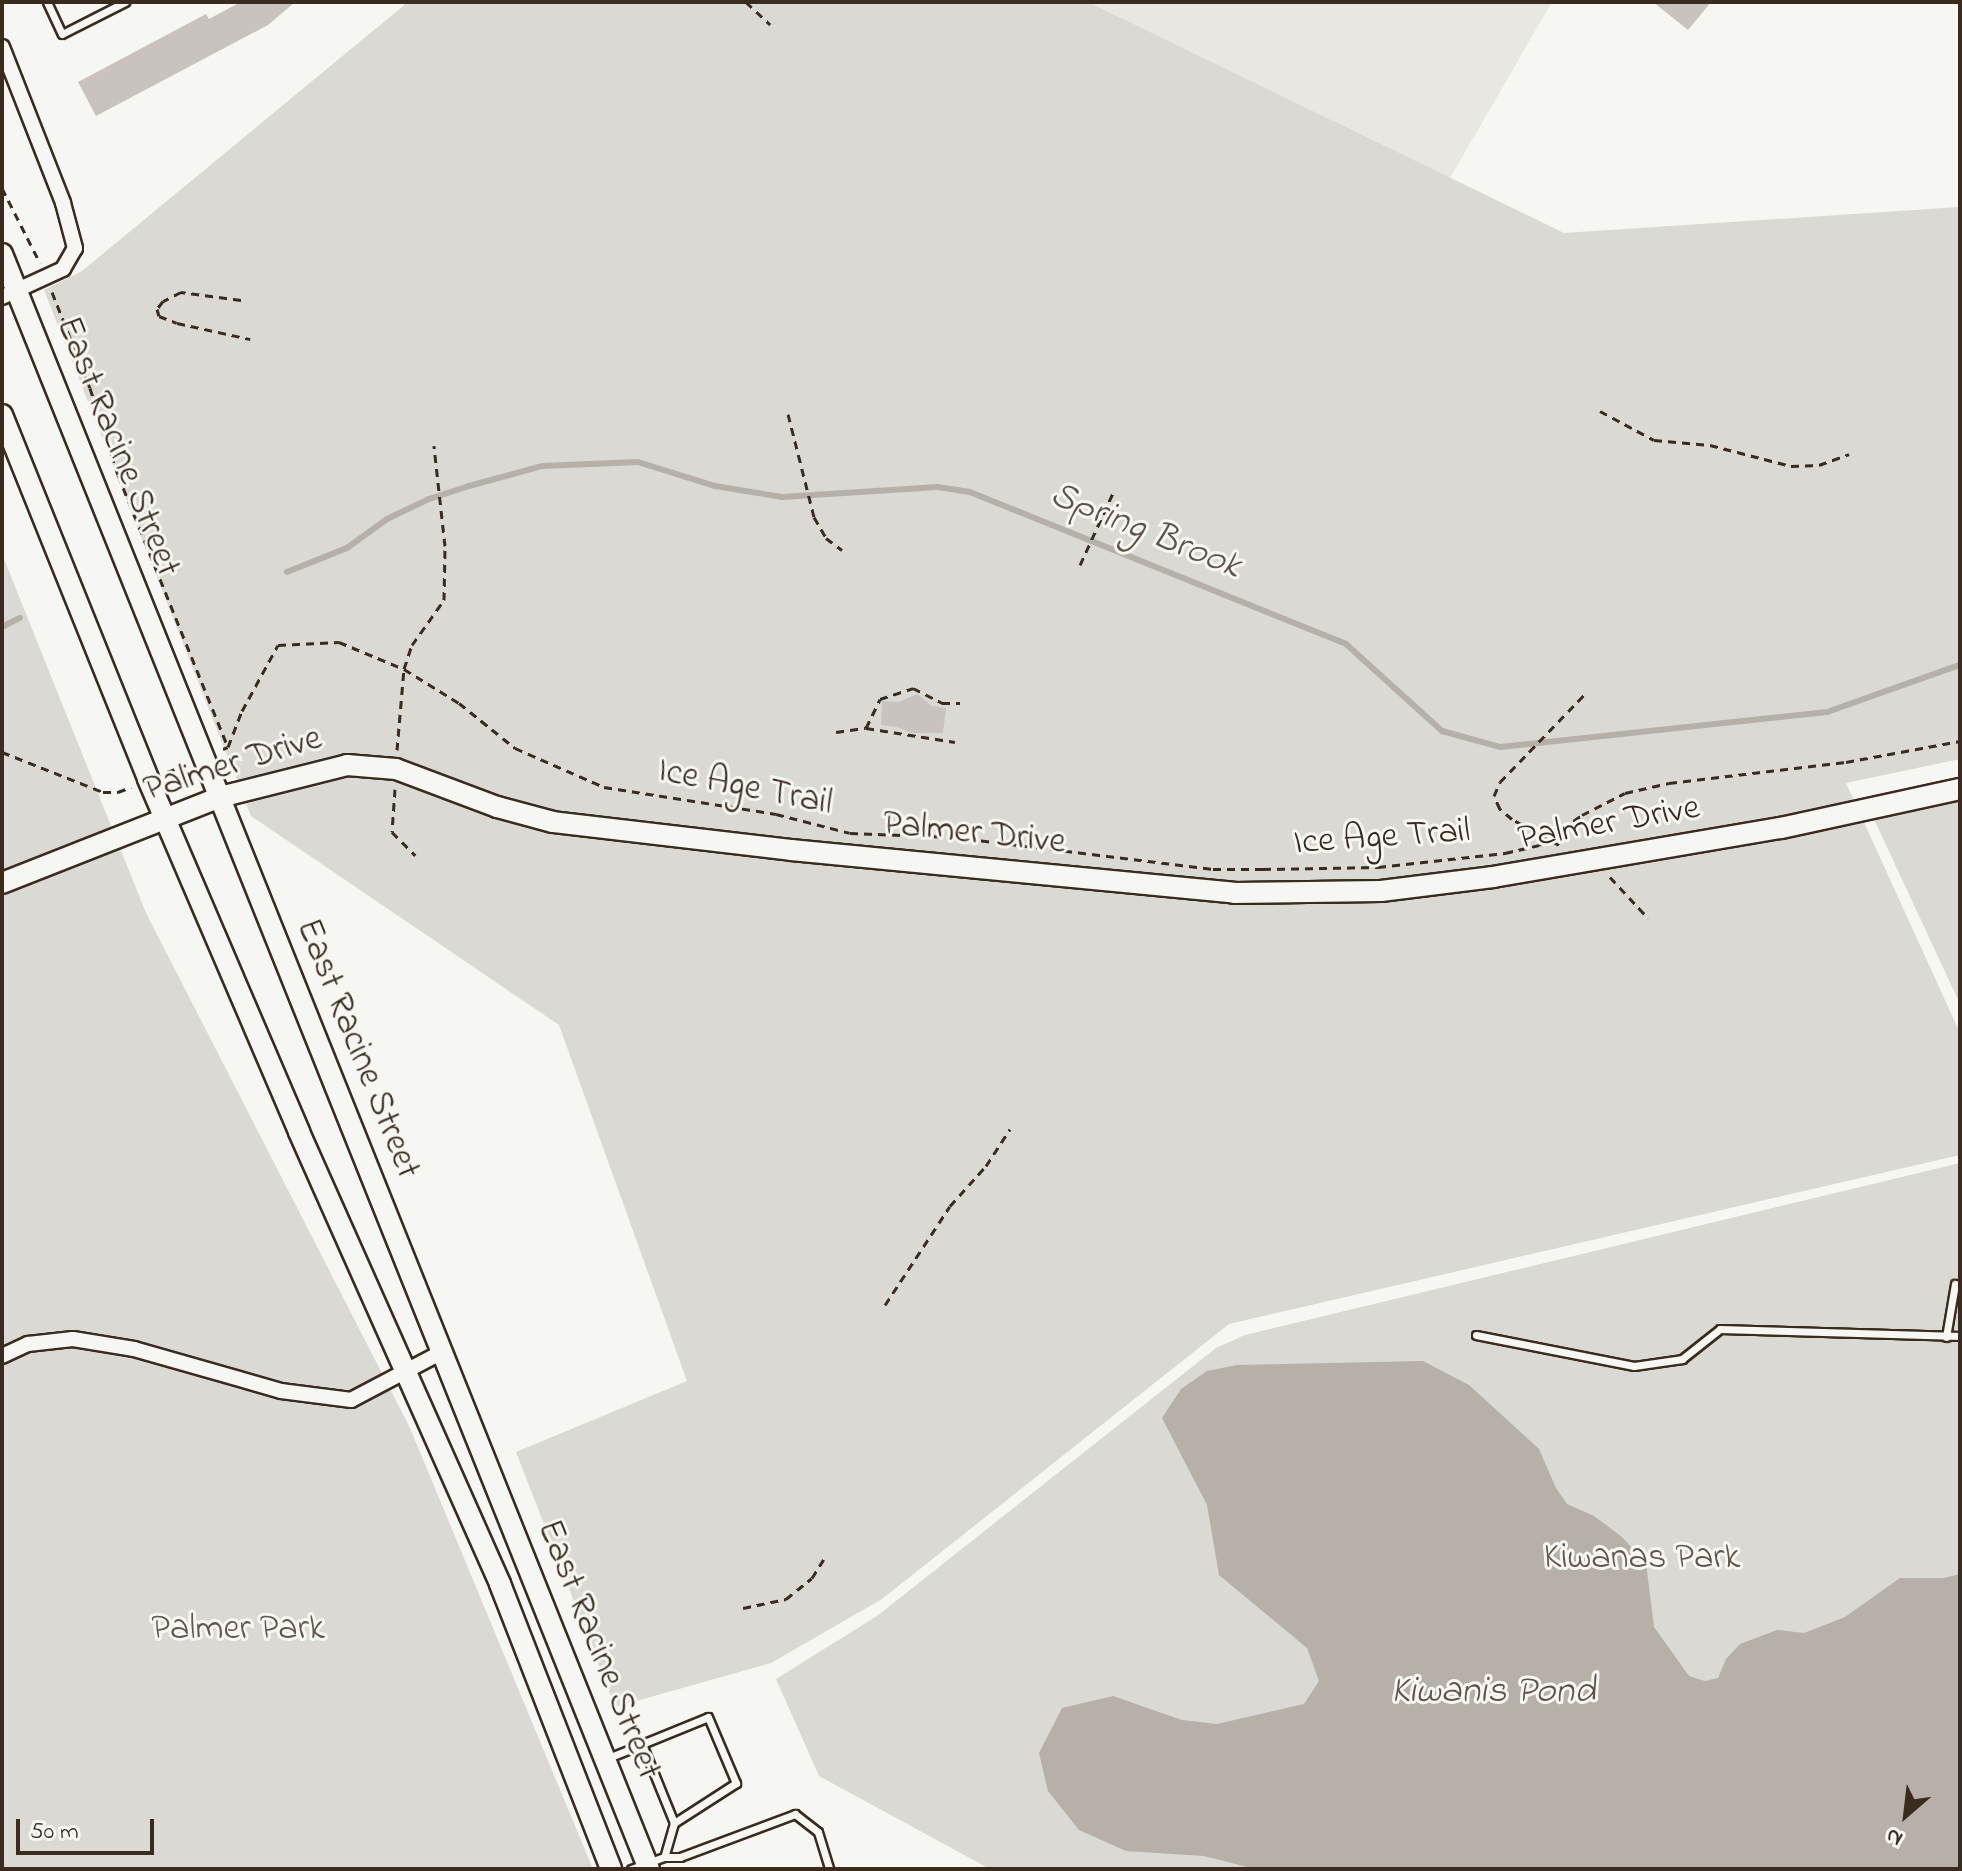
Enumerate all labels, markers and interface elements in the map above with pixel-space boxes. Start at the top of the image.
street label: East Racine Street [45,311,189,583]
water label: Spring Brook [1043,473,1247,591]
street label: Palmer Drive [139,718,327,812]
street label: Ice Age Trail [654,750,836,826]
street label: Palmer Drive [1515,787,1703,861]
street label: Palmer Drive [880,803,1068,865]
street label: Ice Age Trail [1292,810,1472,866]
street label: East Racine Street [285,913,429,1185]
street label: East Racine Street [526,1514,670,1786]
park label: Kiwanas Park [1544,1537,1740,1581]
park label: Palmer Park [151,1608,325,1652]
water label: Kiwanis Pond [1391,1670,1595,1716]
north arrow [1866,1775,1946,1855]
scale bar [20,1803,158,1853]
text: 50 m [30,1815,79,1850]
text: N [1881,1819,1909,1854]

